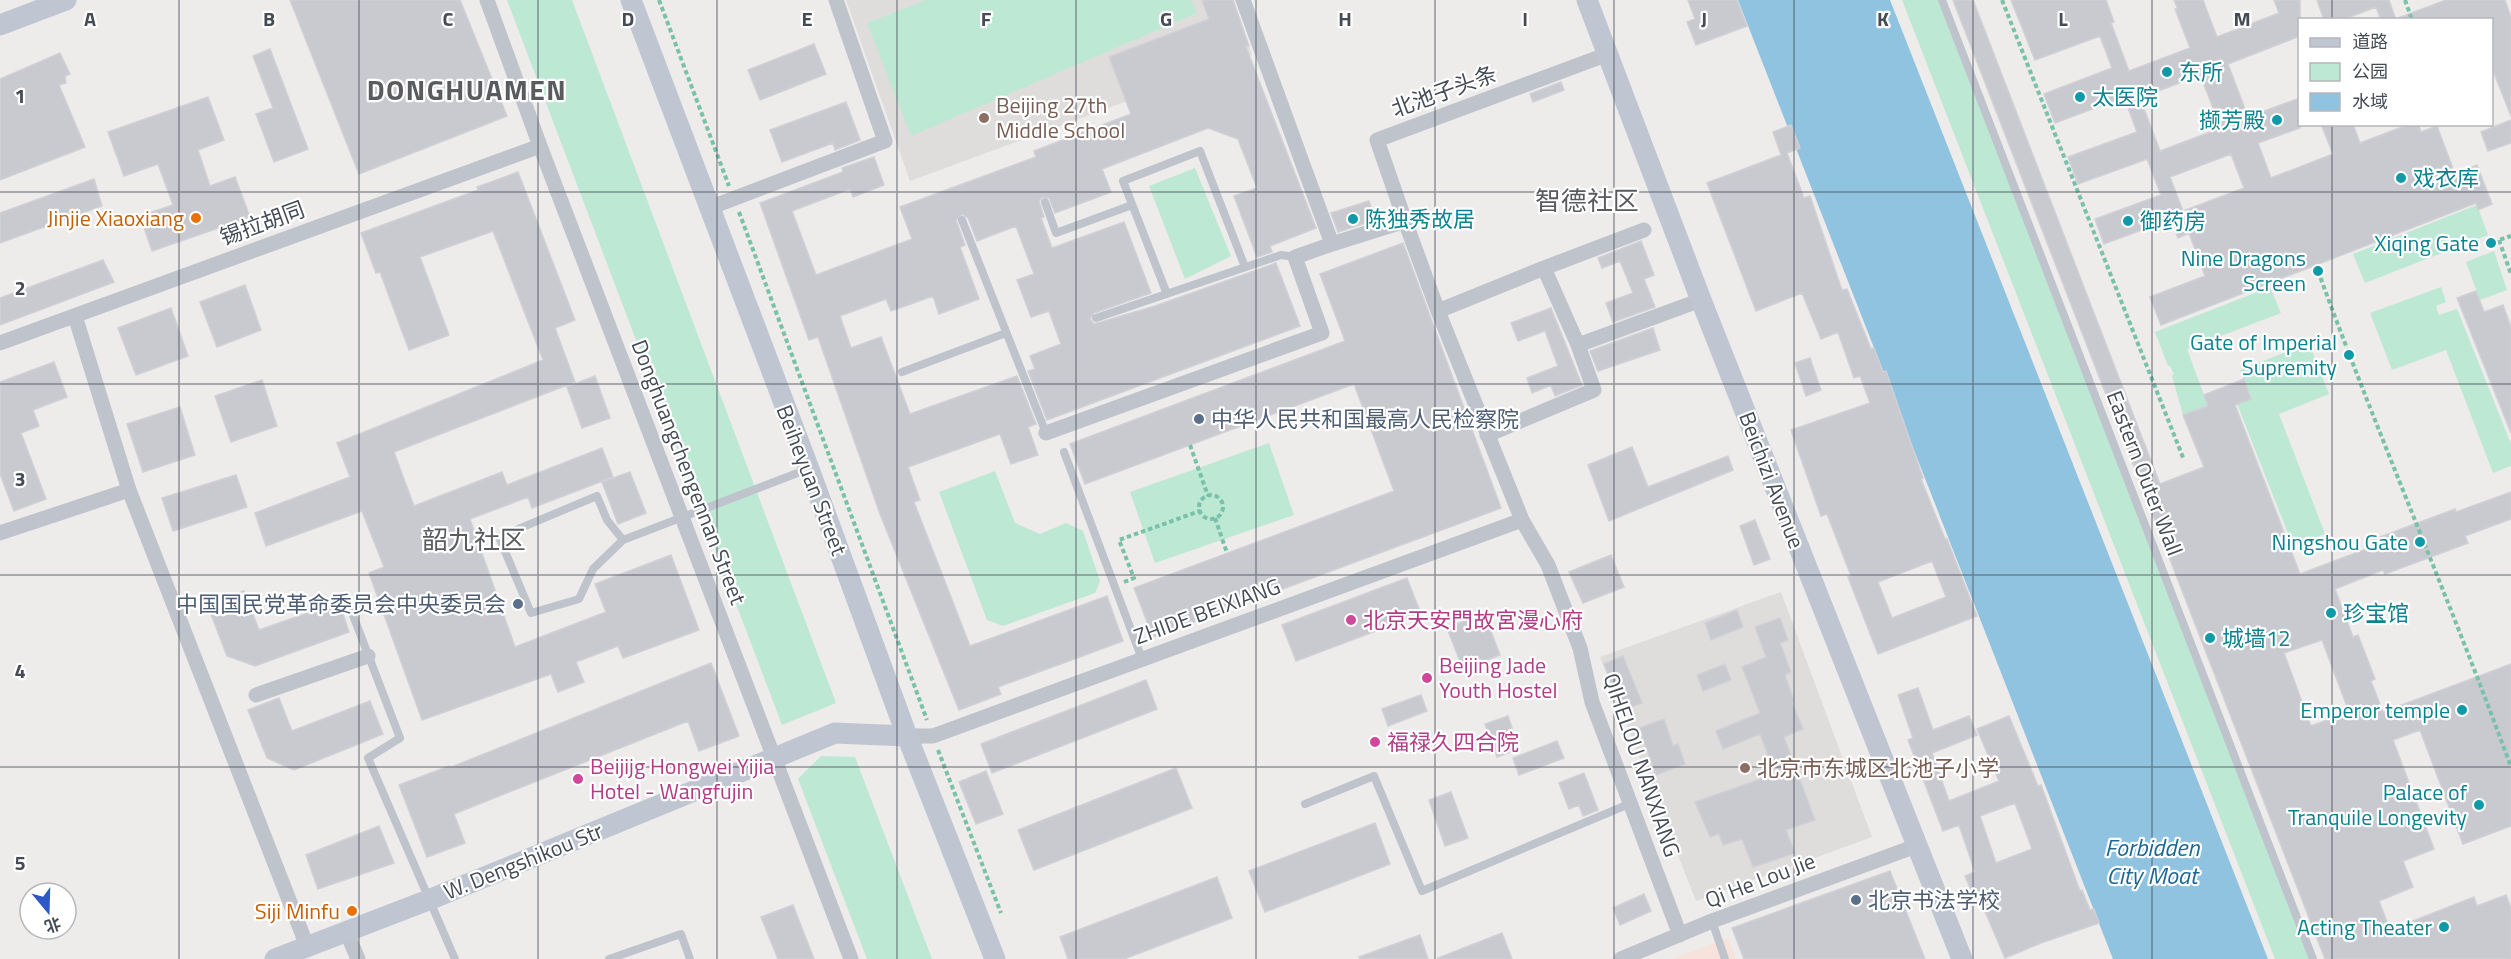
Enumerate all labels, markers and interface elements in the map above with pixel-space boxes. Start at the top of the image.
text: A [84,3,96,34]
text: B [263,3,275,34]
text: C [443,3,454,34]
text: D [622,3,634,34]
text: E [801,3,813,34]
text: F [981,3,992,34]
text: G [1160,3,1172,34]
text: H [1338,3,1352,34]
text: I [1522,3,1528,34]
text: J [1701,3,1707,34]
text: K [1877,3,1889,34]
text: L [2058,3,2068,34]
text: M [2233,3,2251,34]
legend [2298,18,2493,126]
text: 道路 [2352,28,2388,55]
place label: 东所 [2179,55,2223,89]
street label: 北池子头条 [1386,56,1502,126]
text: 公园 [2352,58,2388,85]
marker: 东所 [2160,65,2174,79]
district label: DONGHUAMEN [367,68,567,111]
text: 1 [14,80,26,111]
place label: 太医院 [2092,80,2158,114]
place label: Beijing 27th Middle School [996,88,1125,147]
text: 水域 [2352,88,2388,115]
marker: 太医院 [2073,90,2087,104]
place label: 撷芳殿 [2199,103,2265,137]
marker: Beijing 27th Middle School [977,111,991,125]
marker: 撷芳殿 [2270,113,2284,127]
place label: 戏衣库 [2413,161,2479,195]
marker: 戏衣库 [2394,171,2408,185]
district label: 智德社区 [1535,181,1639,220]
street label: 锡拉胡同 [215,192,309,254]
place label: Jinjie Xiaoxiang [47,201,184,235]
place label: 陈独秀故居 [1365,202,1475,236]
place label: 御药房 [2140,204,2206,238]
marker: Jinjie Xiaoxiang [189,211,203,225]
marker: 陈独秀故居 [1346,212,1360,226]
marker: 御药房 [2121,214,2135,228]
place label: Xiqing Gate [2374,226,2479,260]
marker: Xiqing Gate [2484,236,2498,250]
place label: Nine Dragons Screen [2181,241,2306,300]
marker: Nine Dragons Screen [2311,264,2325,278]
text: 2 [14,272,26,303]
place label: Gate of Imperial Supremity [2190,325,2337,384]
street label: Donghuangchengennan Street [623,335,755,610]
marker: Gate of Imperial Supremity [2342,348,2356,362]
street label: Eastern Outer Wall [2098,386,2192,560]
street label: Beiheyuan Street [768,400,856,561]
place label: 中华人民共和国最高人民检察院 [1211,402,1519,436]
street label: Beichizi Avenue [1730,407,1814,553]
marker: 中华人民共和国最高人民检察院 [1192,412,1206,426]
text: 3 [14,463,26,494]
district label: 韶九社区 [422,520,526,559]
place label: Ningshou Gate [2272,525,2408,559]
marker: Ningshou Gate [2413,535,2427,549]
street label: ZHIDE BEIXIANG [1129,569,1285,653]
place label: 中国国民党革命委员会中央委员会 [176,587,506,621]
place label: 珍宝馆 [2343,596,2409,630]
marker: 中国国民党革命委员会中央委员会 [511,597,525,611]
place label: 北京天安門故宮漫心府 [1363,603,1583,637]
marker: 珍宝馆 [2324,606,2338,620]
marker: 北京天安門故宮漫心府 [1344,613,1358,627]
place label: 城墙12 [2222,621,2291,655]
marker: 城墙12 [2203,631,2217,645]
place label: Beijing Jade Youth Hostel [1439,648,1557,707]
text: 4 [14,655,26,686]
street label: QIHELOU NANXIANG [1595,668,1689,862]
marker: Beijing Jade Youth Hostel [1420,671,1434,685]
place label: Emperor temple [2300,693,2450,727]
marker: Emperor temple [2455,703,2469,717]
place label: 福禄久四合院 [1387,725,1519,759]
marker: 福禄久四合院 [1368,735,1382,749]
place label: Beijijg Hongwei Yijia Hotel - Wangfujin [590,749,774,808]
place label: 北京市东城区北池子小学 [1757,751,1999,785]
marker: 北京市东城区北池子小学 [1738,761,1752,775]
marker: Beijijg Hongwei Yijia Hotel - Wangfujin [571,772,585,786]
place label: Palace of Tranquile Longevity [2288,775,2468,834]
marker: Palace of Tranquile Longevity [2472,798,2486,812]
street label: W. Dengshikou Str [438,813,608,908]
water label: Forbidden City Moat [2105,829,2201,893]
street label: Qi He Lou Jie [1700,843,1820,917]
text: 5 [14,847,26,878]
north arrow [18,881,78,941]
place label: 北京书法学校 [1868,883,2000,917]
marker: 北京书法学校 [1849,893,1863,907]
place label: Siji Minfu [255,894,340,928]
marker: Siji Minfu [345,904,359,918]
place label: Acting Theater [2297,910,2432,944]
text: 北 [41,911,64,939]
marker: Acting Theater [2437,920,2451,934]

